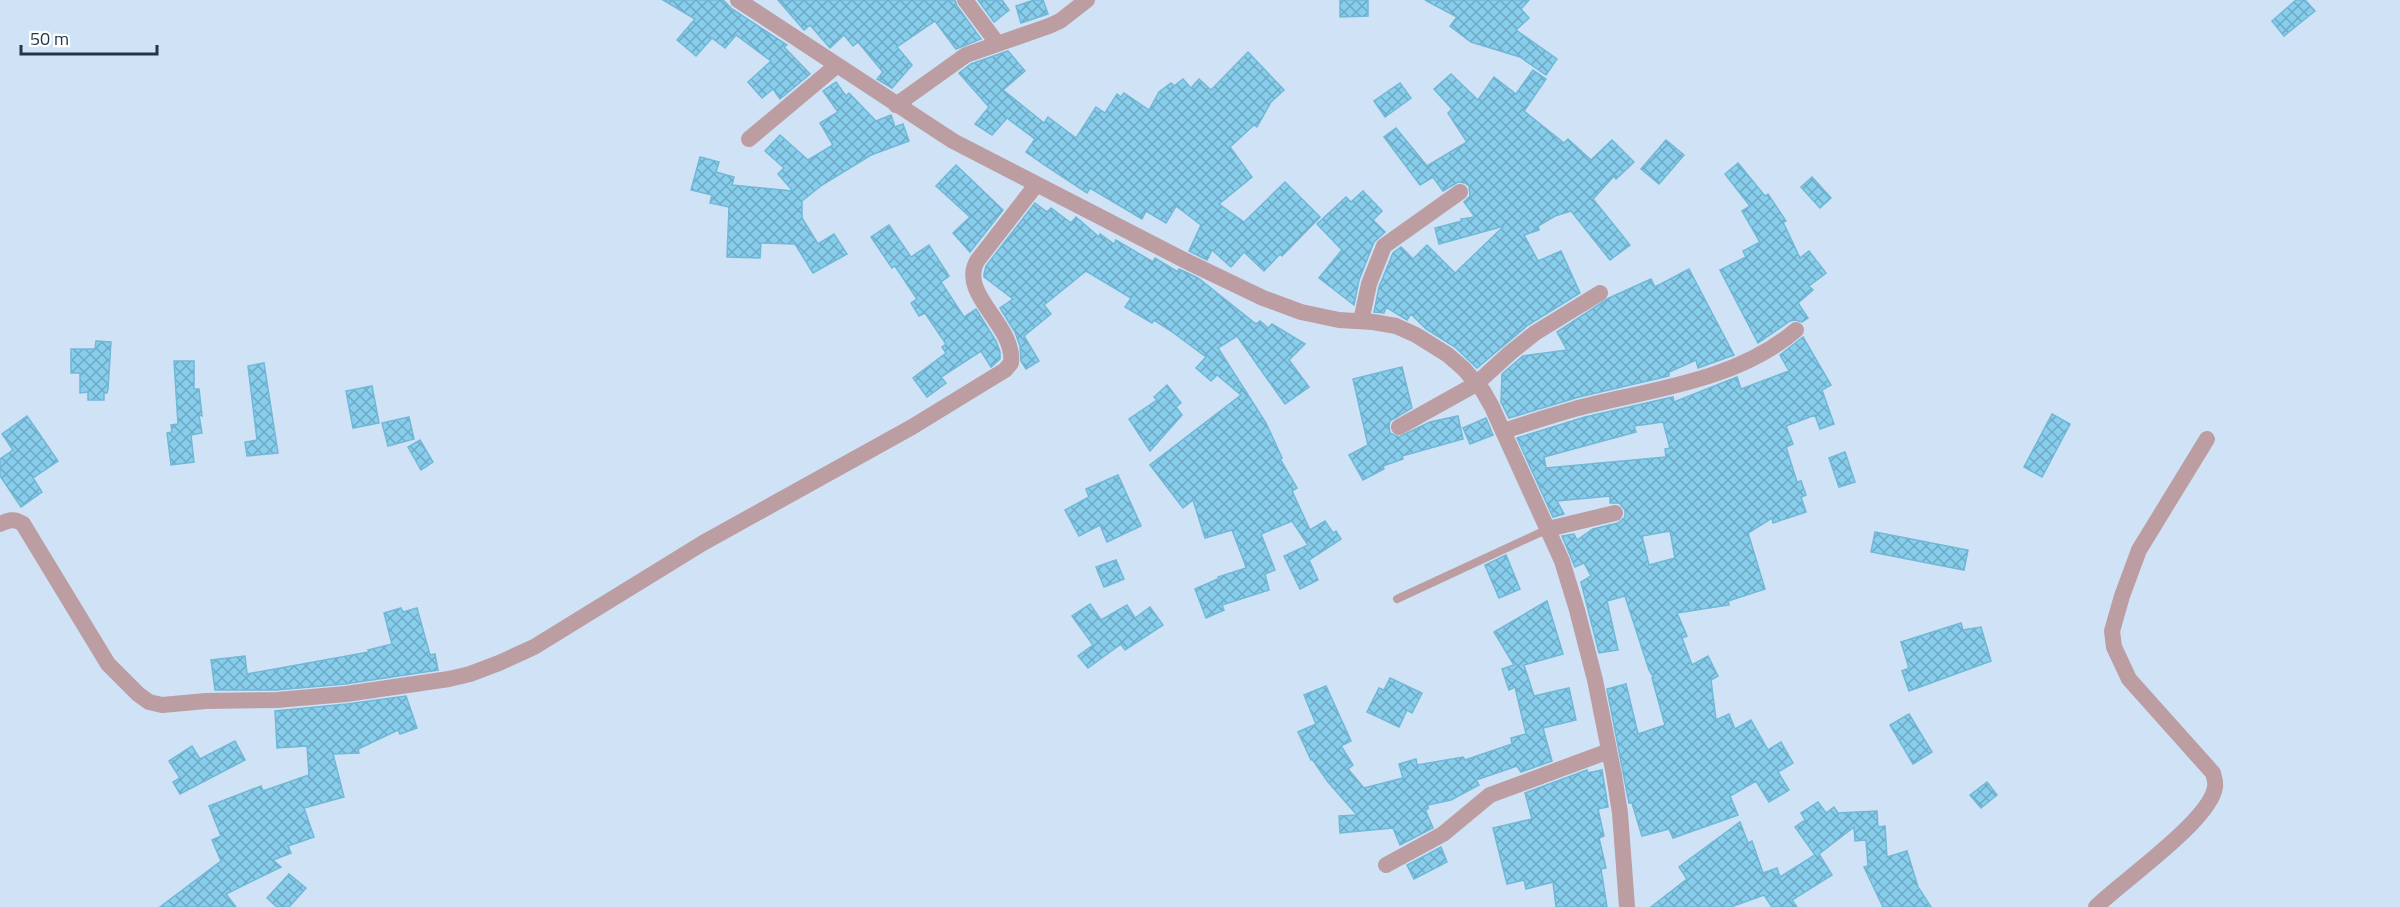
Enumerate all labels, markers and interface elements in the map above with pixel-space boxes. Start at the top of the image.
scale bar [21,18,158,56]
text: 50 m [30,25,69,52]

